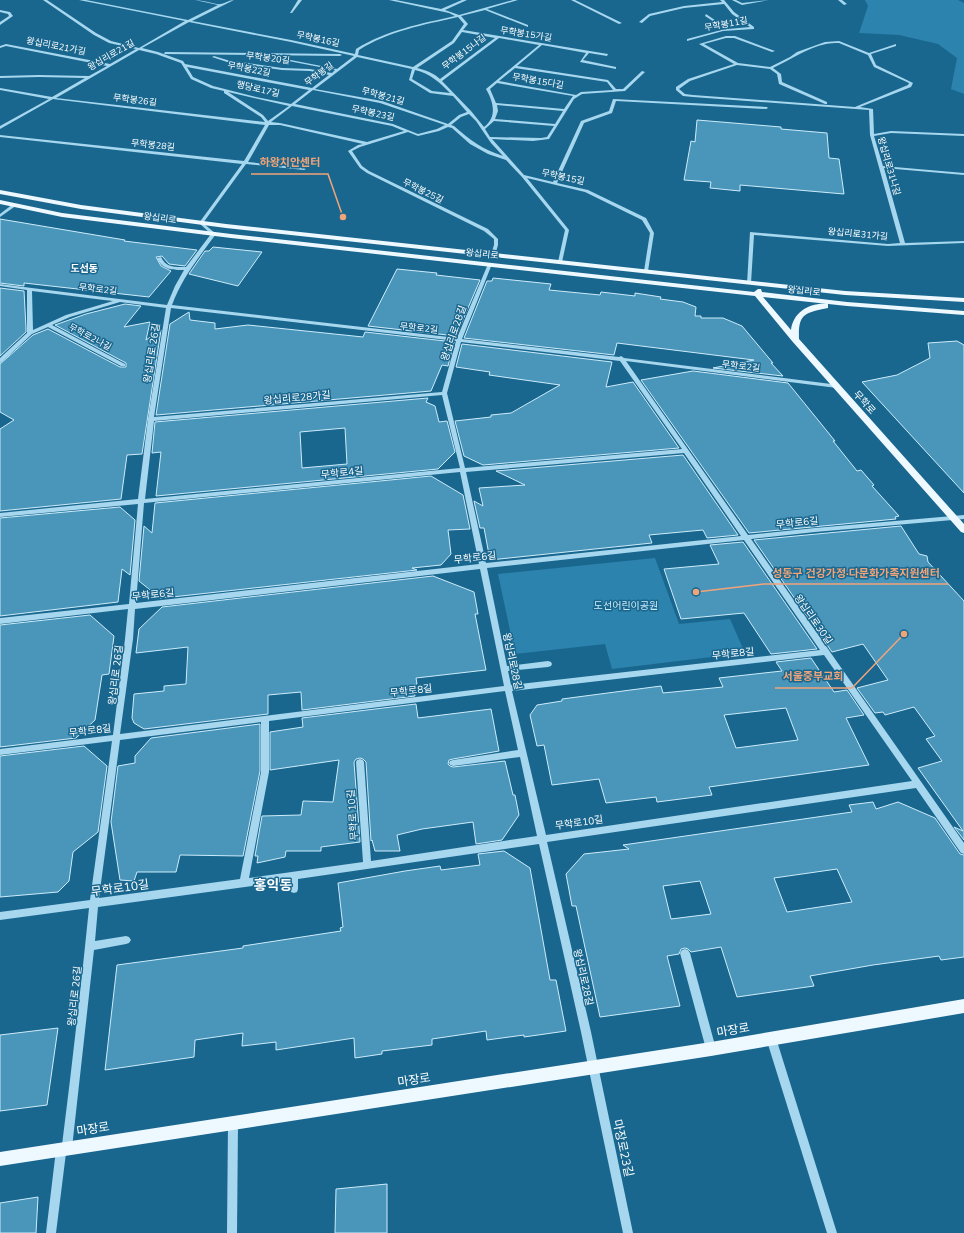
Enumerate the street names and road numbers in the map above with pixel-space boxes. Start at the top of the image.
street label: 무학봉11길 [703,14,749,34]
street label: 무학봉15가길 [499,24,553,44]
street label: 무학봉16길 [295,29,341,49]
street label: 무학봉15나길 [440,31,488,73]
street label: 왕십리로21가길 [25,34,87,58]
street label: 왕십리로21길 [85,37,137,73]
street label: 무학봉20길 [245,49,291,67]
street label: 무학봉22길 [226,59,272,79]
street label: 무학봉길 [302,59,336,89]
street label: 무학봉15다길 [511,71,565,91]
street label: 행당로17길 [235,78,281,100]
street label: 무학봉21길 [360,85,406,107]
street label: 무학봉26길 [112,91,158,109]
street label: 무학봉23길 [350,103,396,123]
street label: 왕십리로31나길 [875,135,903,197]
street label: 무학봉28길 [131,137,175,153]
street label: 무학봉15길 [540,167,586,187]
street label: 무학봉25길 [401,176,445,206]
street label: 왕십리로 [143,210,177,226]
street label: 왕십리로31가길 [827,225,889,243]
street label: 왕십리로 [465,246,499,262]
street label: 무학로2길 [78,281,118,297]
street label: 왕십리로 [787,283,821,299]
street label: 왕십리로28길 [438,304,470,363]
street label: 무학로2길 [399,320,439,336]
street label: 무학로2나길 [67,321,113,353]
street label: 왕십리로 26길 [140,322,164,384]
street label: 무학로2길 [721,358,761,374]
street label: 왕십리로28가길 [263,388,331,408]
street label: 무학로 [850,388,879,418]
street label: 무학로4길 [320,464,364,482]
street label: 무학로6길 [775,514,819,532]
street label: 무학로6길 [453,548,497,568]
street label: 무학로6길 [131,586,175,604]
street label: 왕십리로30길 [791,592,836,647]
street label: 왕십리로28길 [499,631,525,691]
street label: 왕십리로 26길 [105,644,127,706]
street label: 무학로8길 [711,645,755,663]
street label: 무학로8길 [389,681,433,701]
street label: 무학로8길 [68,721,112,741]
street label: 무학로 10길 [344,789,362,841]
street label: 무학로10길 [554,813,604,833]
street label: 무학로10길 [90,876,150,900]
street label: 왕십리로28길 [570,947,596,1007]
street label: 왕십리로 26길 [65,965,85,1027]
street label: 마장로 [715,1019,751,1041]
street label: 마장로 [396,1070,432,1090]
street label: 마장로23길 [609,1118,637,1178]
street label: 마장로 [75,1119,111,1139]

